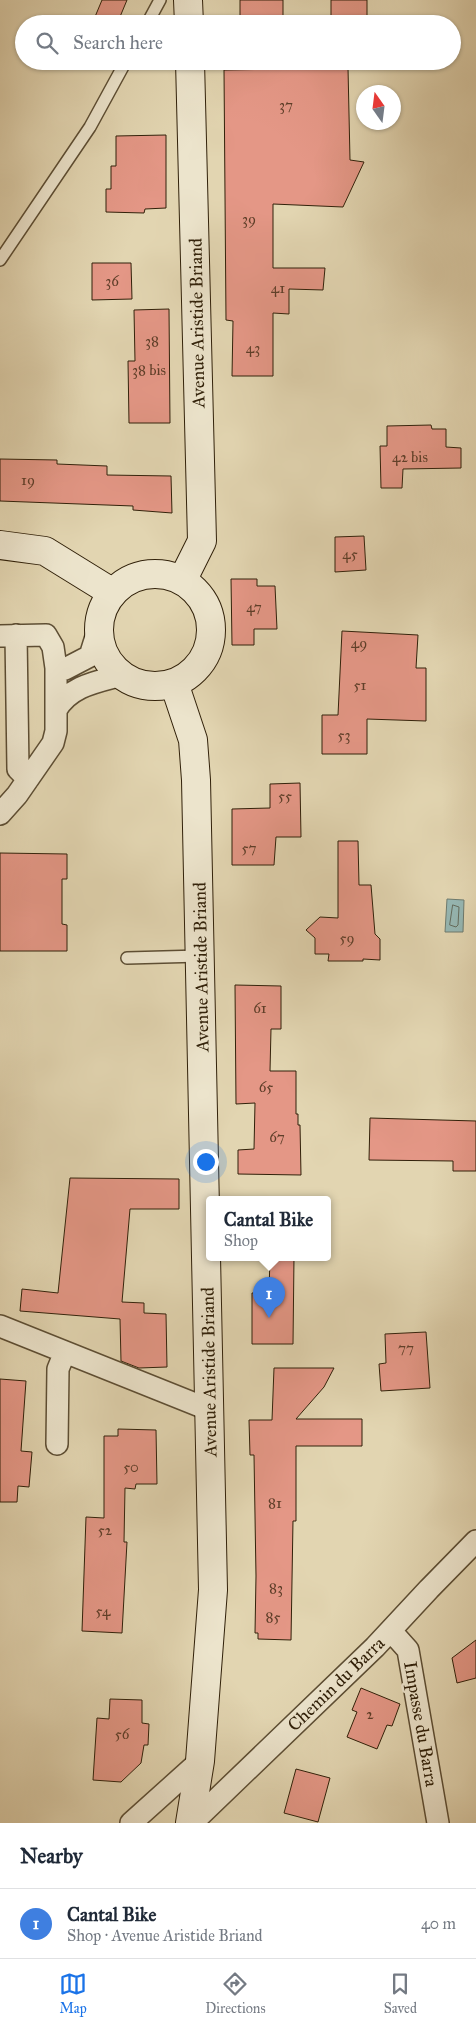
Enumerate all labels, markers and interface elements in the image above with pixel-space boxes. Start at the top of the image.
search box [15,15,461,70]
icon: search [33,29,61,57]
text: Search here [73,31,163,54]
north arrow [356,85,401,130]
house number: 37 [279,96,293,114]
house number: 39 [242,210,256,228]
street label: Avenue Aristide Briand [185,238,209,409]
house number: 36 [105,272,120,290]
house number: 41 [271,279,285,297]
house number: 38 [145,332,159,350]
house number: 43 [246,339,260,357]
house number: 38 bis [132,361,166,379]
house number: 42 bis [392,448,428,466]
house number: 19 [21,471,35,489]
house number: 45 [342,545,358,563]
house number: 47 [246,598,262,616]
house number: 49 [351,634,367,652]
house number: 51 [354,676,367,694]
house number: 53 [338,726,350,744]
house number: 55 [278,787,292,805]
house number: 57 [242,839,256,857]
street label: Avenue Aristide Briand [189,882,213,1053]
house number: 59 [339,929,355,947]
house number: 61 [253,999,267,1017]
house number: 65 [259,1078,273,1096]
house number: 67 [269,1128,285,1146]
your location [193,1149,219,1175]
popup [206,1196,331,1261]
text: Cantal Bike [224,1208,313,1231]
text: Shop [224,1231,258,1250]
pin: 1 [253,1277,285,1318]
street label: Avenue Aristide Briand [197,1287,221,1458]
house number: 77 [398,1339,414,1357]
house number: 50 [123,1458,139,1476]
house number: 81 [268,1494,282,1512]
house number: 52 [98,1521,113,1539]
house number: 83 [269,1579,283,1597]
house number: 54 [96,1602,111,1620]
house number: 85 [266,1608,280,1626]
street label: Chemin du Barra [283,1632,389,1736]
street label: Impasse du Barra [399,1660,443,1789]
house number: 2 [366,1705,374,1723]
house number: 56 [115,1725,131,1743]
text: Nearby [20,1843,83,1869]
text: Cantal Bike [67,1903,156,1926]
text: 1 [33,1914,39,1933]
text: 40 m [421,1914,456,1933]
text: Shop · Avenue Aristide Briand [67,1926,263,1945]
tab: Map [59,1970,87,2017]
tab: Directions [205,1970,266,2017]
tab: Saved [384,1970,417,2017]

